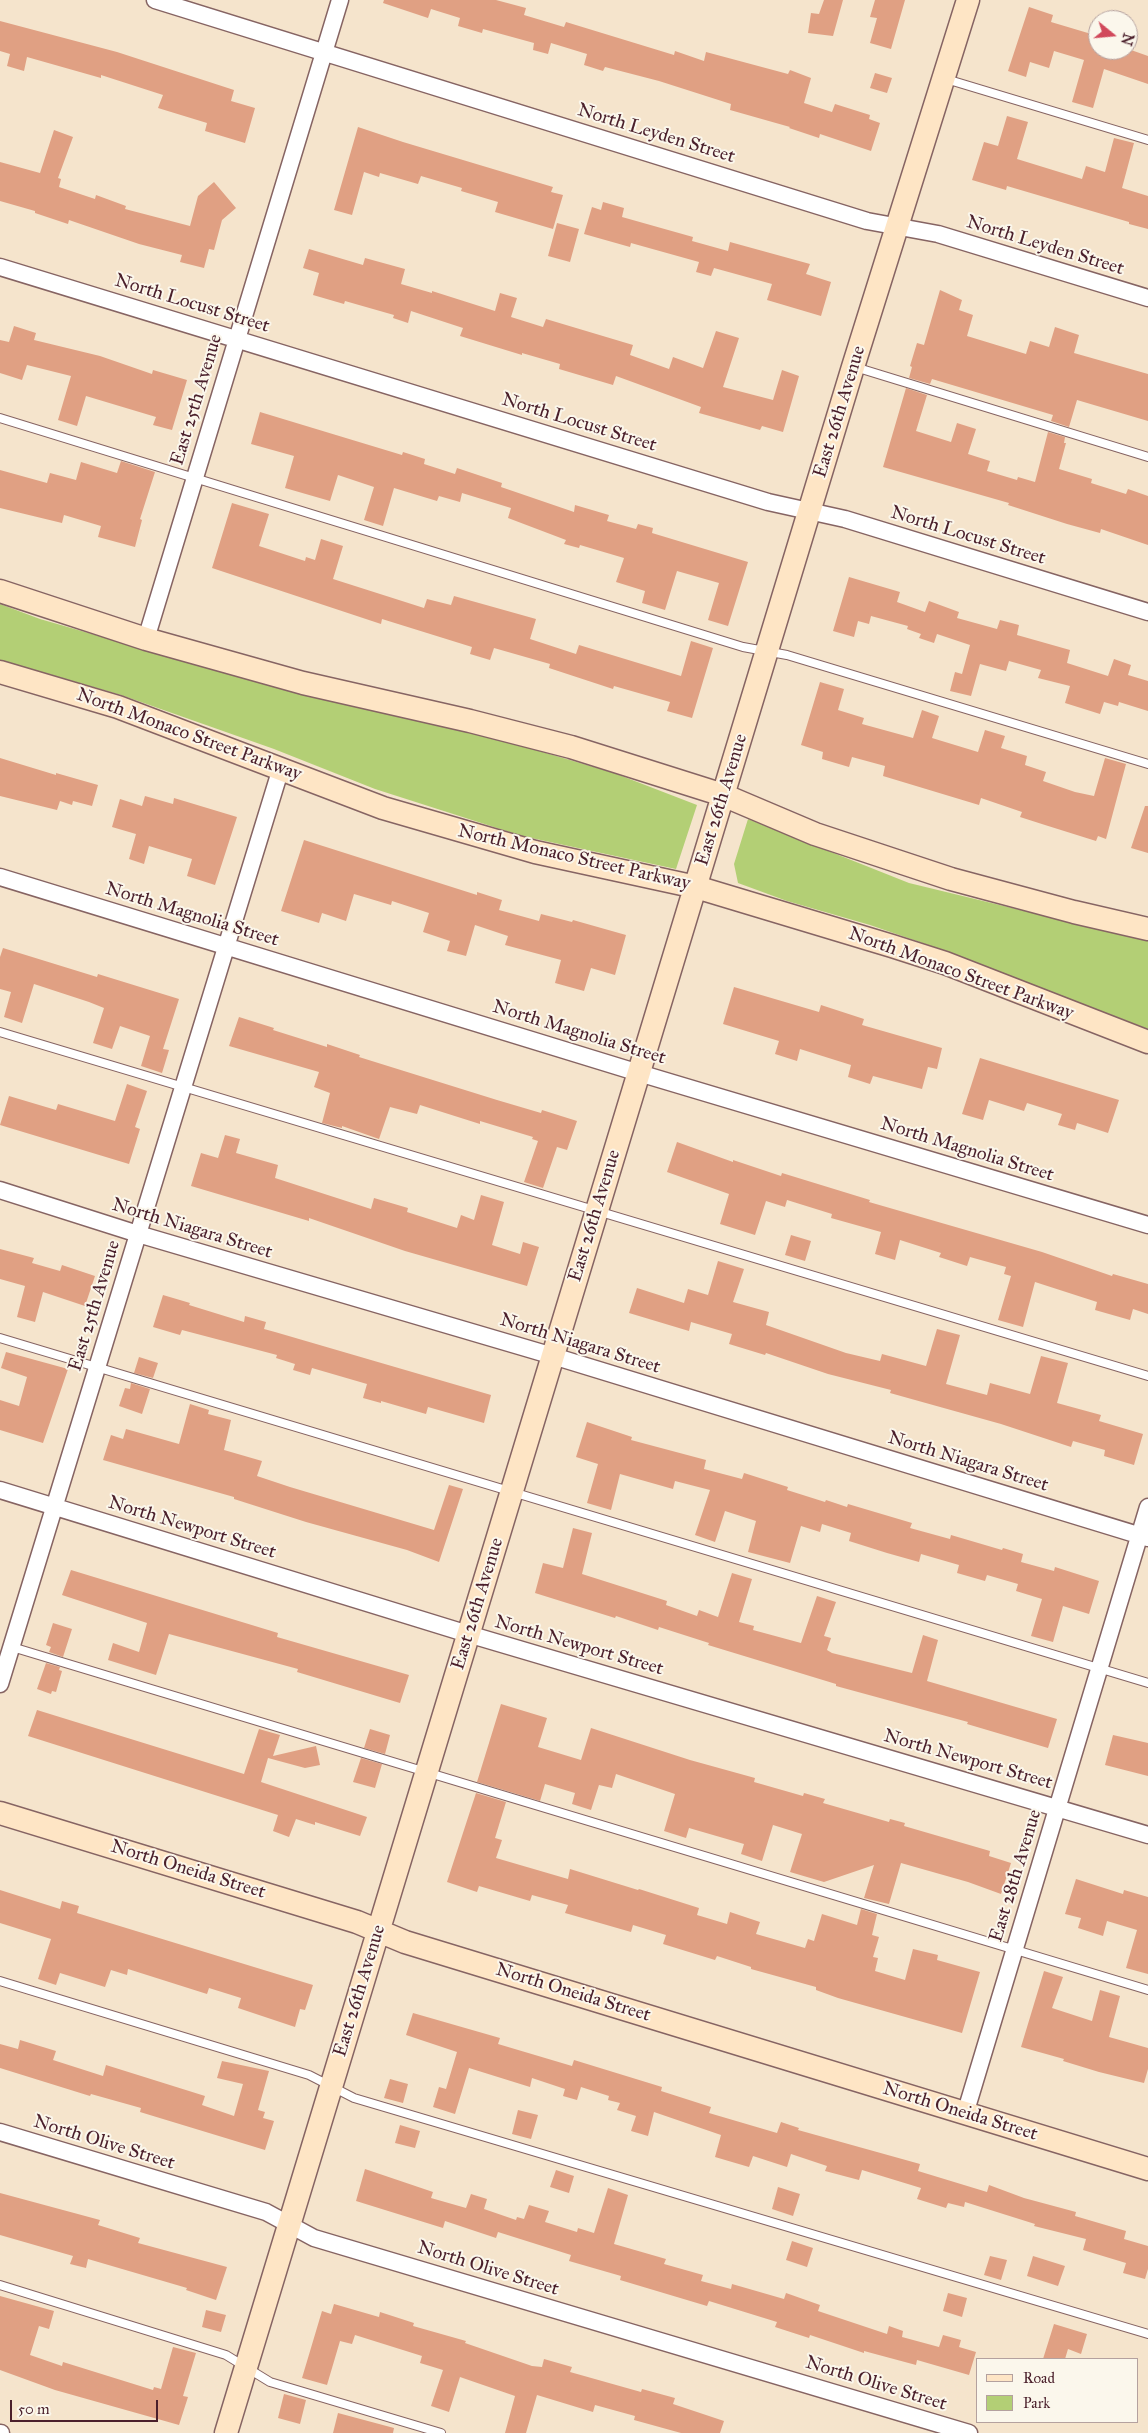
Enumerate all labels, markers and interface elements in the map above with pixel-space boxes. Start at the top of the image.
north arrow [1088,10,1138,60]
text: N [1117,31,1137,47]
street label: North Leyden Street [574,99,738,169]
street label: North Leyden Street [963,211,1127,281]
street label: North Locust Street [112,270,272,338]
street label: East 25th Avenue [166,332,228,468]
street label: East 26th Avenue [809,343,871,481]
street label: North Locust Street [499,389,659,457]
street label: North Locust Street [888,502,1048,570]
street label: North Monaco Street Parkway [73,684,305,786]
street label: East 26th Avenue [691,731,753,869]
street label: North Monaco Street Parkway [456,820,692,896]
street label: North Magnolia Street [103,878,281,952]
street label: North Monaco Street Parkway [845,923,1077,1025]
street label: North Magnolia Street [490,996,668,1070]
street label: North Magnolia Street [878,1113,1056,1187]
street label: East 26th Avenue [564,1147,626,1285]
street label: North Niagara Street [109,1194,275,1264]
street label: East 25th Avenue [64,1238,126,1374]
street label: North Niagara Street [497,1309,663,1379]
street label: North Niagara Street [885,1427,1051,1497]
street label: North Newport Street [105,1492,279,1564]
street label: East 26th Avenue [447,1535,509,1673]
street label: North Newport Street [492,1611,666,1681]
street label: North Newport Street [881,1725,1055,1795]
street label: East 28th Avenue [985,1807,1047,1945]
street label: North Oneida Street [108,1836,268,1904]
street label: East 26th Avenue [329,1922,391,2060]
street label: North Oneida Street [493,1959,653,2027]
street label: North Oneida Street [880,2078,1040,2146]
street label: North Olive Street [31,2111,177,2175]
street label: North Olive Street [415,2237,561,2301]
street label: North Olive Street [803,2352,949,2416]
legend [976,2358,1138,2423]
text: Road [1023,2369,1055,2387]
scale bar [12,2390,160,2422]
text: Park [1023,2394,1050,2412]
text: 50 m [18,2400,50,2418]

